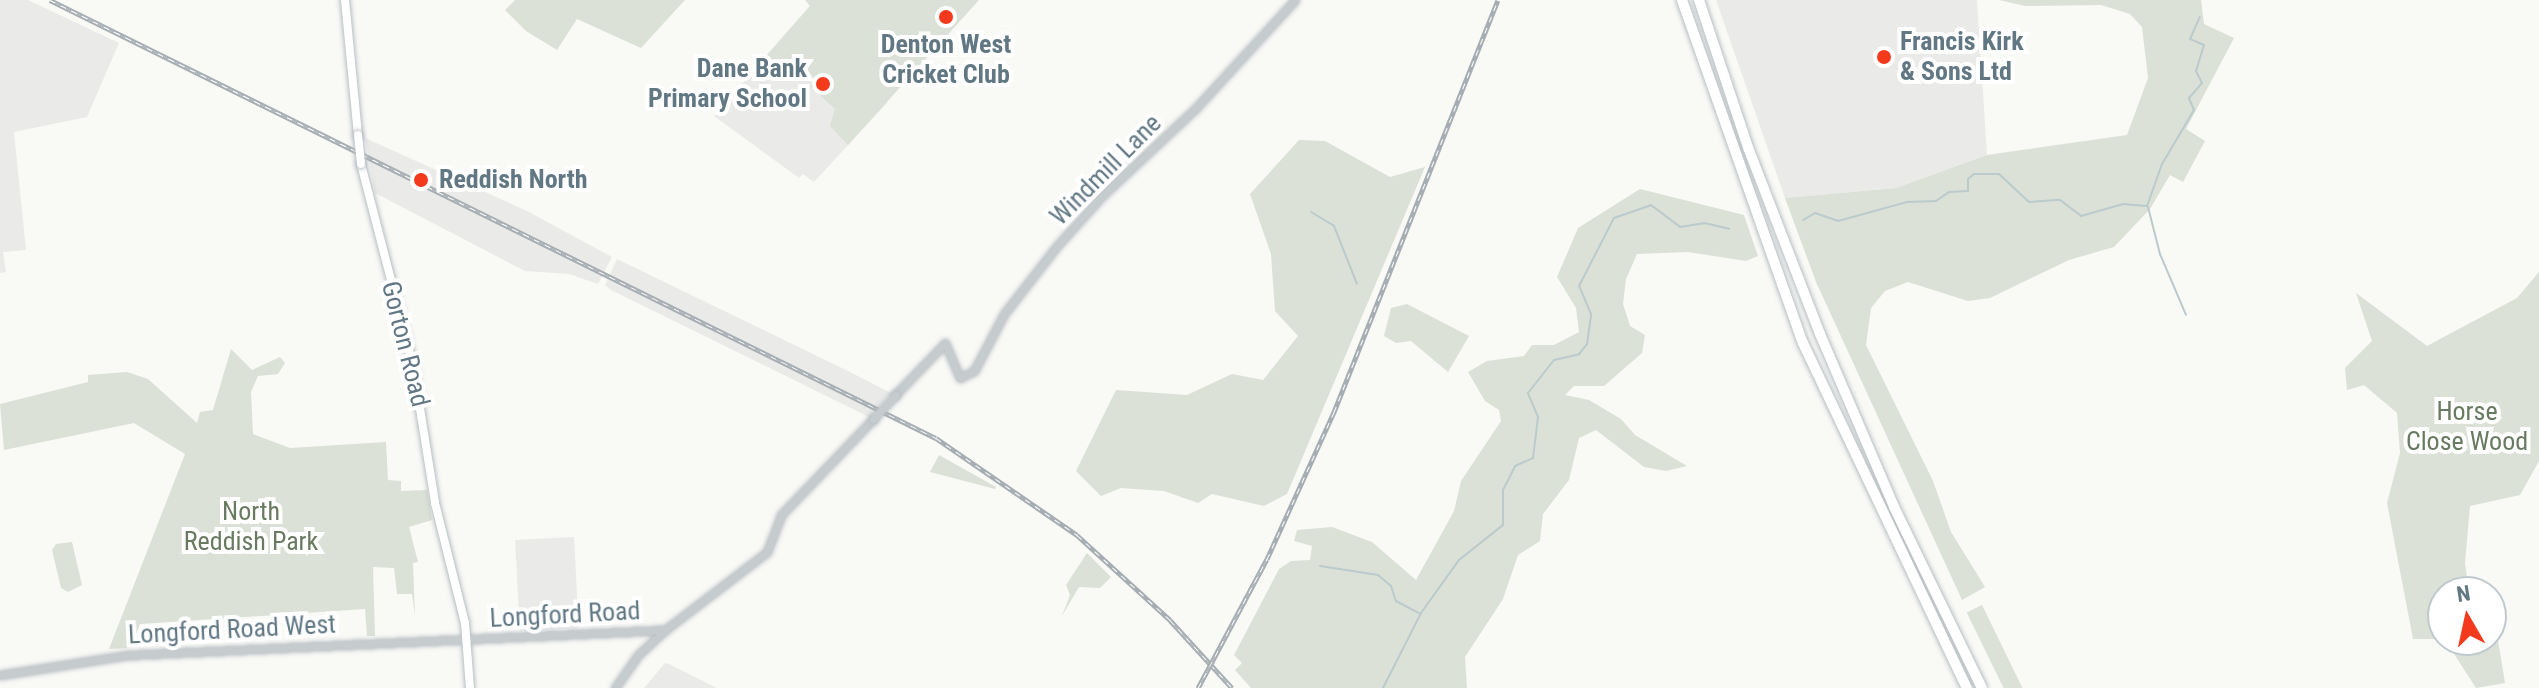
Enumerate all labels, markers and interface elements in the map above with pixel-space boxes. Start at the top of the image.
marker: Denton West Cricket Club [937,8,955,26]
place label: Francis Kirk & Sons Ltd [1900,26,2024,88]
place label: Denton West Cricket Club [881,29,1011,90]
marker: Francis Kirk & Sons Ltd [1875,48,1893,66]
place label: Dane Bank Primary School [648,53,807,114]
marker: Dane Bank Primary School [814,75,832,93]
street label: Windmill Lane [1044,108,1168,232]
place label: Reddish North [439,164,588,196]
marker: Reddish North [410,169,432,191]
street label: Gorton Road [374,278,436,410]
park label: Horse Close Wood [2406,396,2528,458]
park label: North Reddish Park [184,496,318,558]
north arrow [2427,576,2507,656]
text: N [2455,580,2472,607]
street label: Longford Road [489,595,641,635]
street label: Longford Road West [127,609,337,651]

